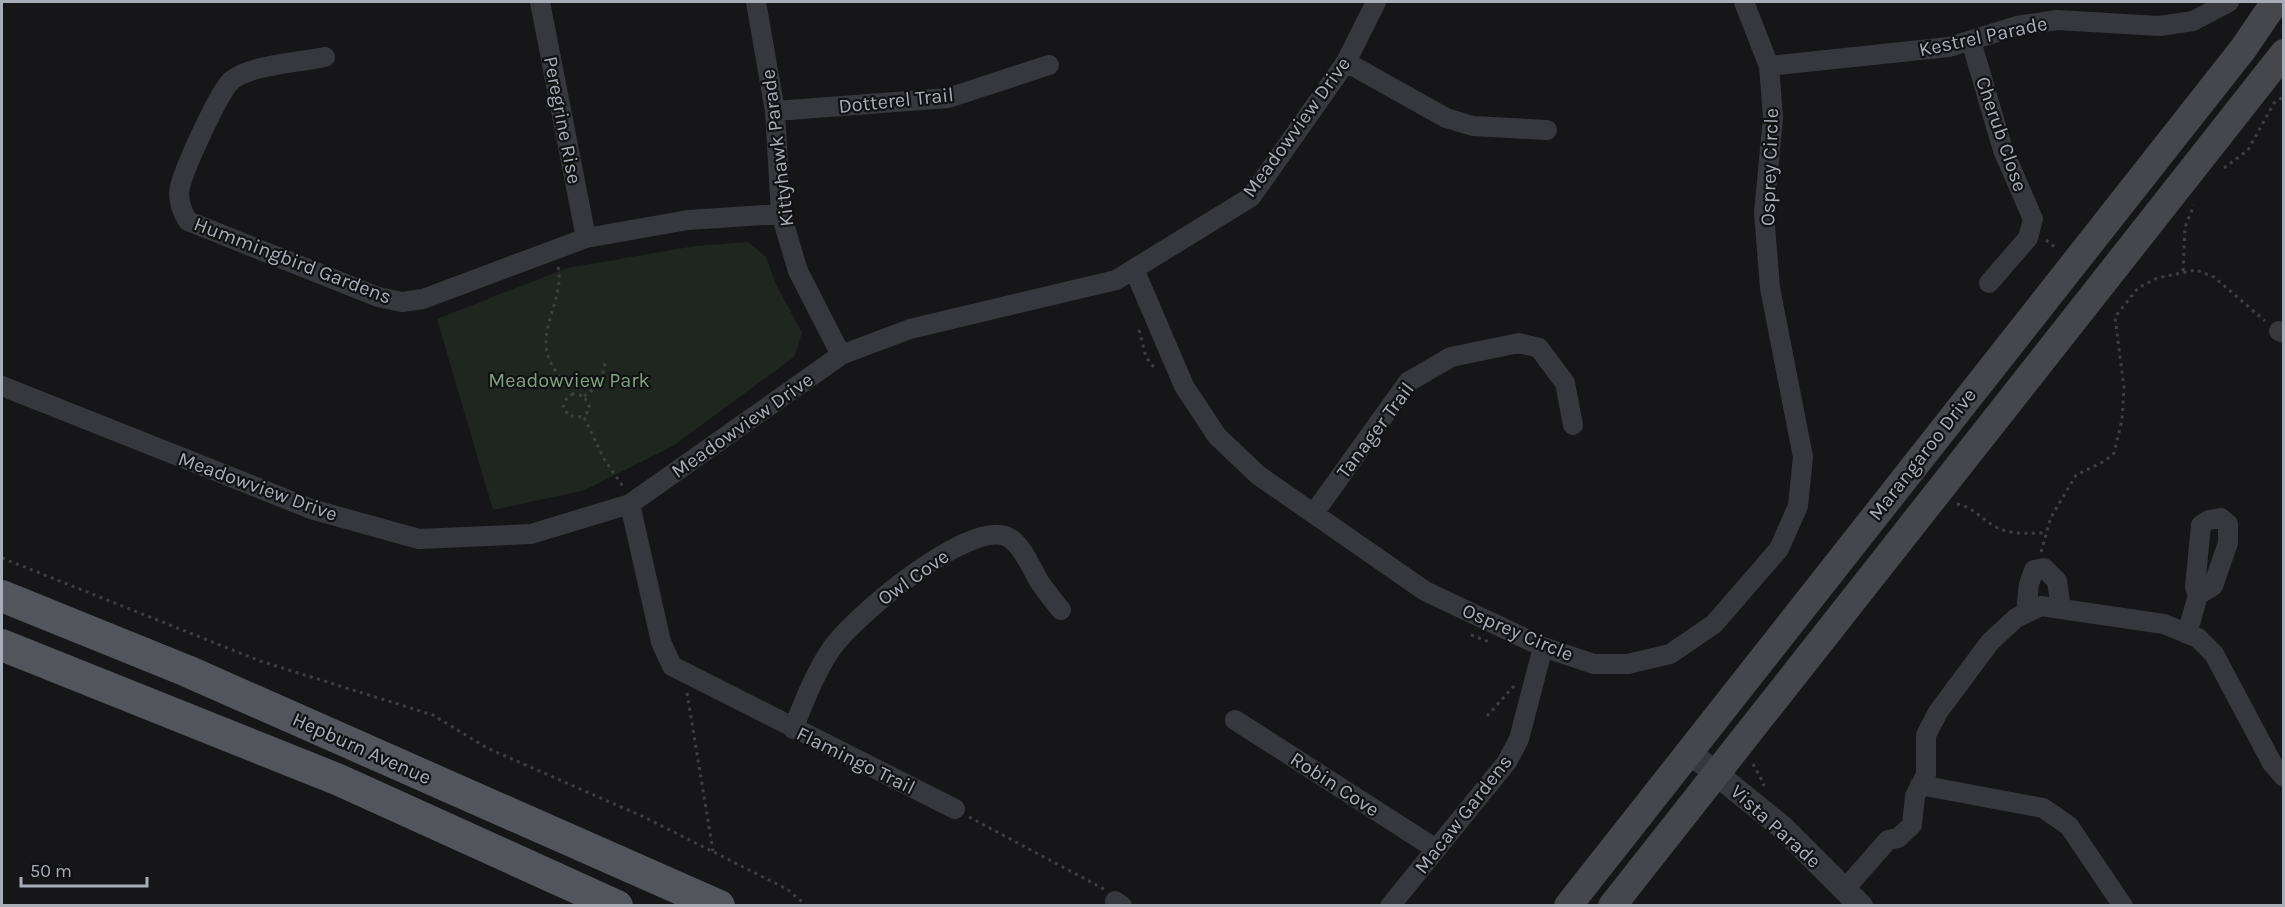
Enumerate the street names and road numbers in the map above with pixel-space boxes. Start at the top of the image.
street label: Kestrel Parade [1917,12,2049,61]
street label: Meadowview Drive [1238,53,1355,202]
street label: Peregrine Rise [539,54,586,186]
street label: Kittyhawk Parade [756,68,799,228]
street label: Cherub Close [1971,74,2032,195]
street label: Dotterel Trail [837,83,955,118]
street label: Osprey Circle [1756,107,1783,227]
street label: Hummingbird Gardens [191,212,395,309]
street label: Meadowview Drive [667,368,818,483]
street label: Tanager Trail [1332,378,1419,483]
street label: Marangaroo Drive [1864,384,1981,525]
street label: Meadowview Drive [175,447,341,526]
street label: Owl Cove [873,545,953,610]
street label: Osprey Circle [1459,599,1577,666]
street label: Hepburn Avenue [289,708,435,789]
street label: Flamingo Trail [793,722,919,799]
street label: Robin Cove [1286,747,1383,822]
street label: Macaw Gardens [1410,750,1517,878]
street label: Vista Parade [1726,780,1826,873]

